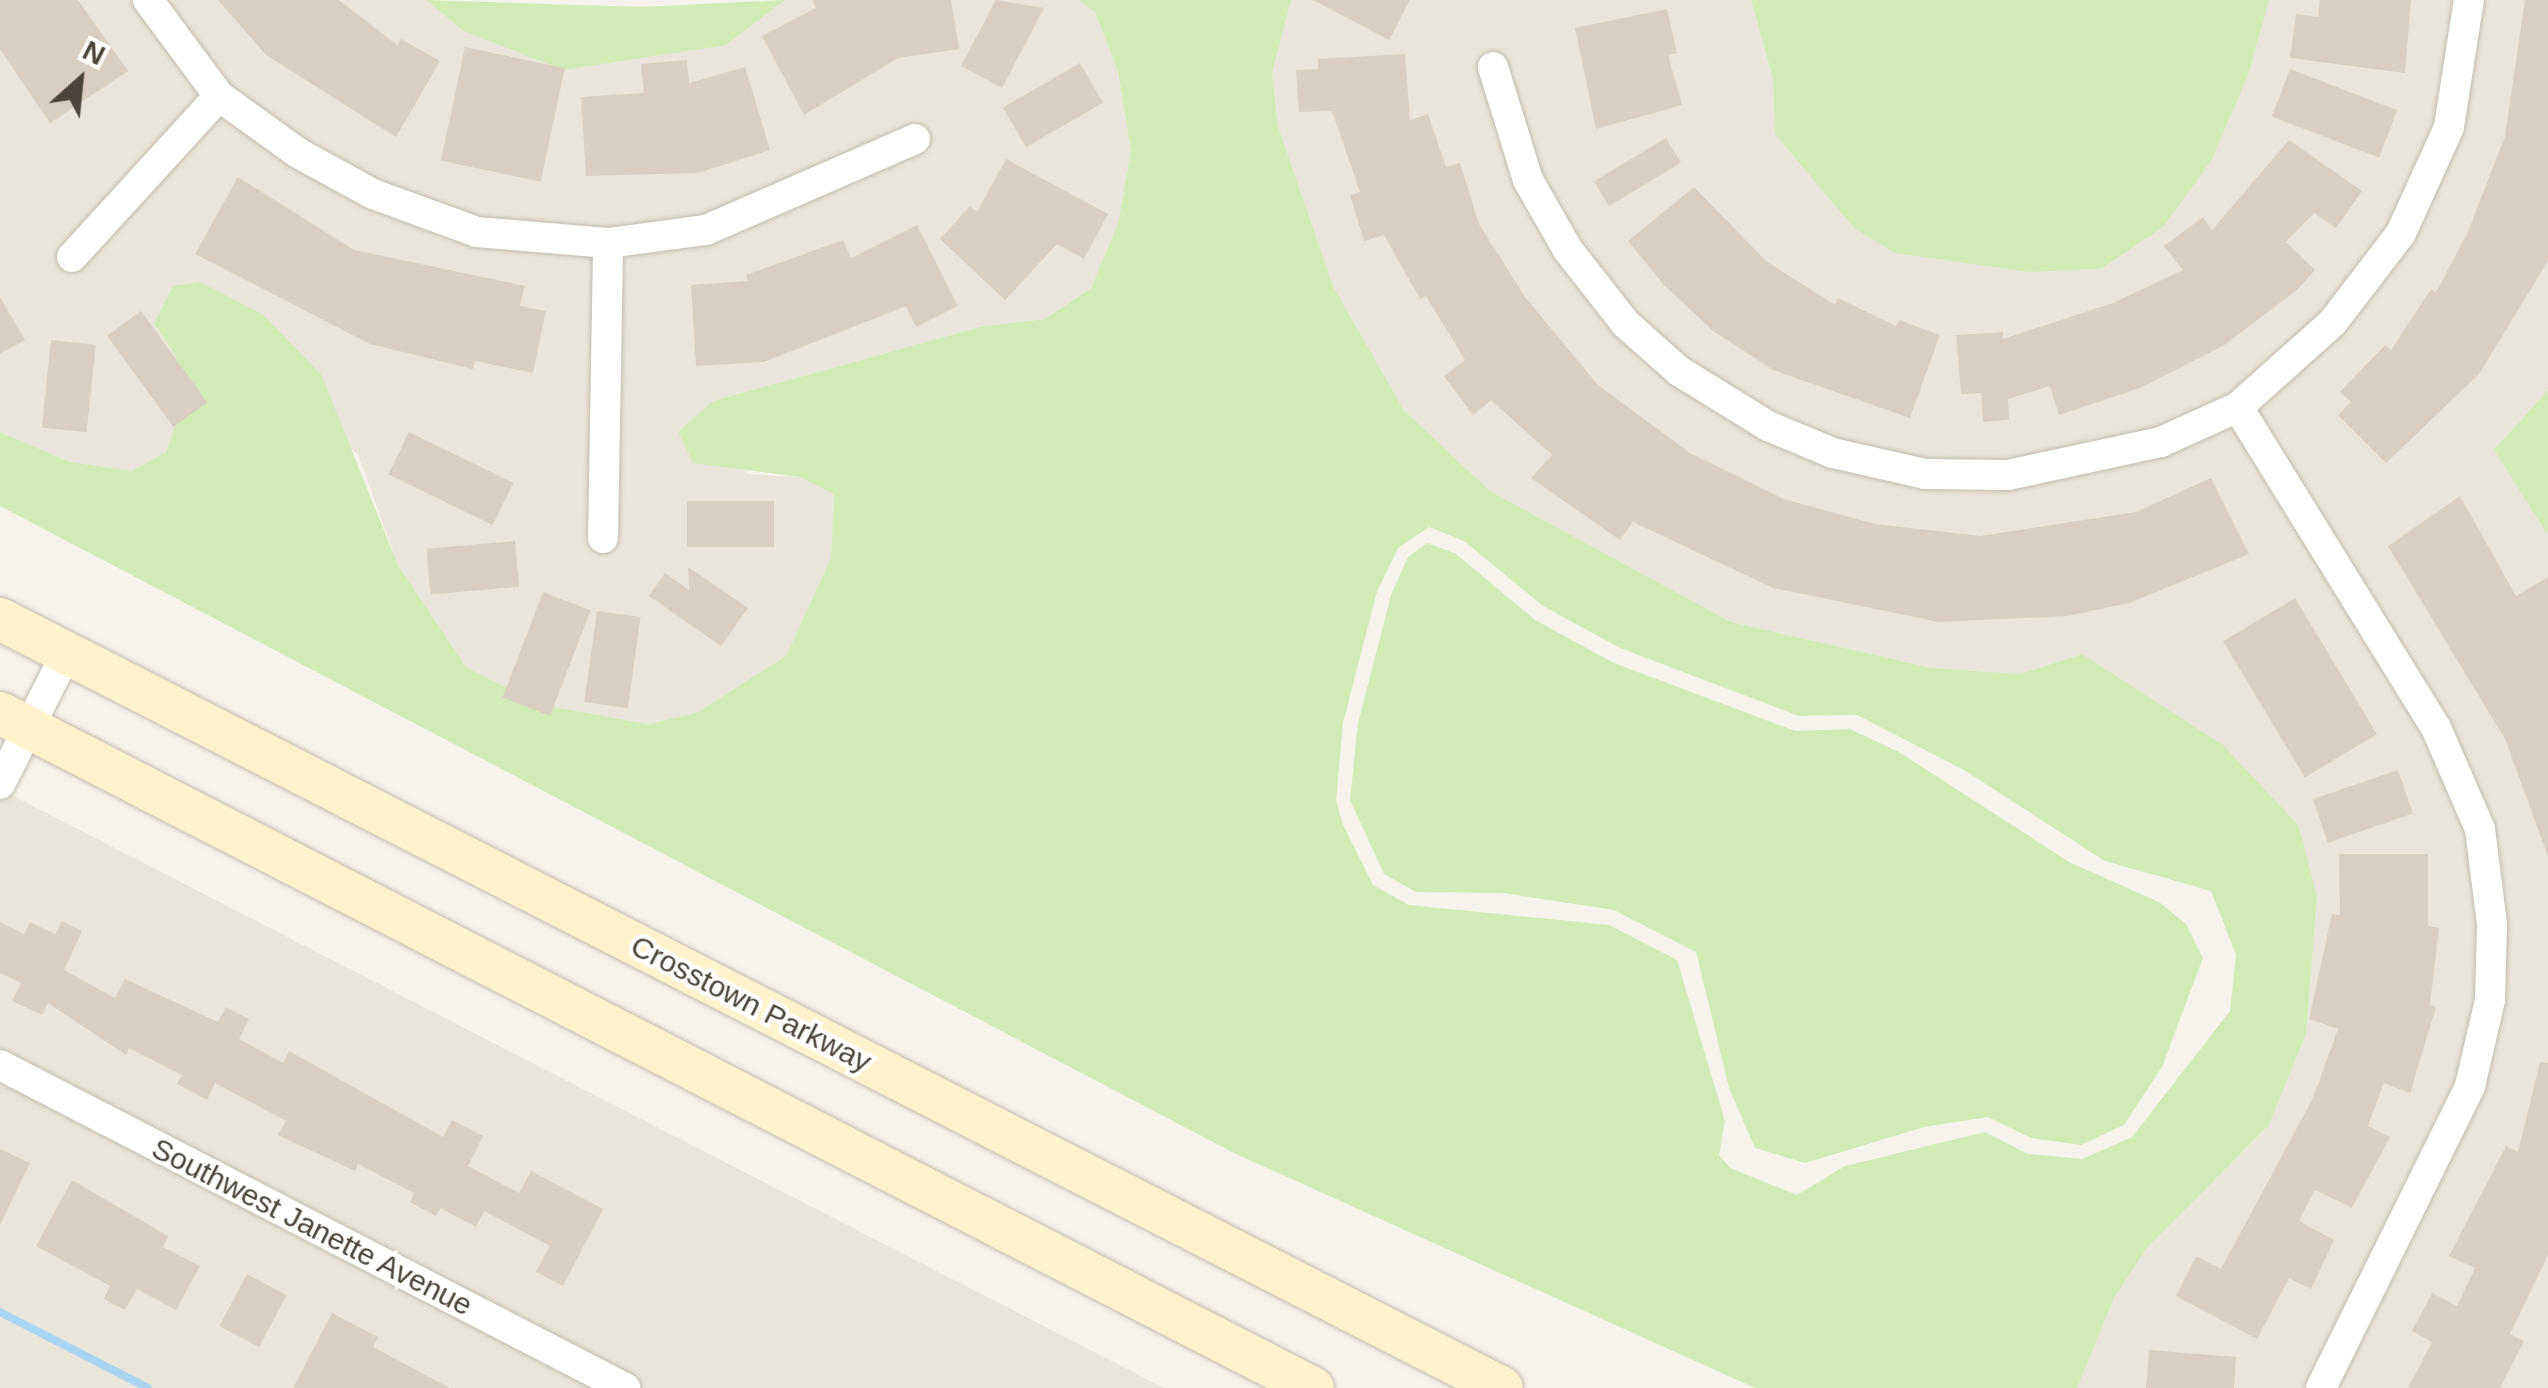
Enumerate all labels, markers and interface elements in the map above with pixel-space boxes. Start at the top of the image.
north arrow [30,30,130,130]
text: N [78,34,110,71]
street label: Crosstown Parkway [625,928,877,1080]
street label: Southwest Janette Avenue [145,1130,479,1324]

